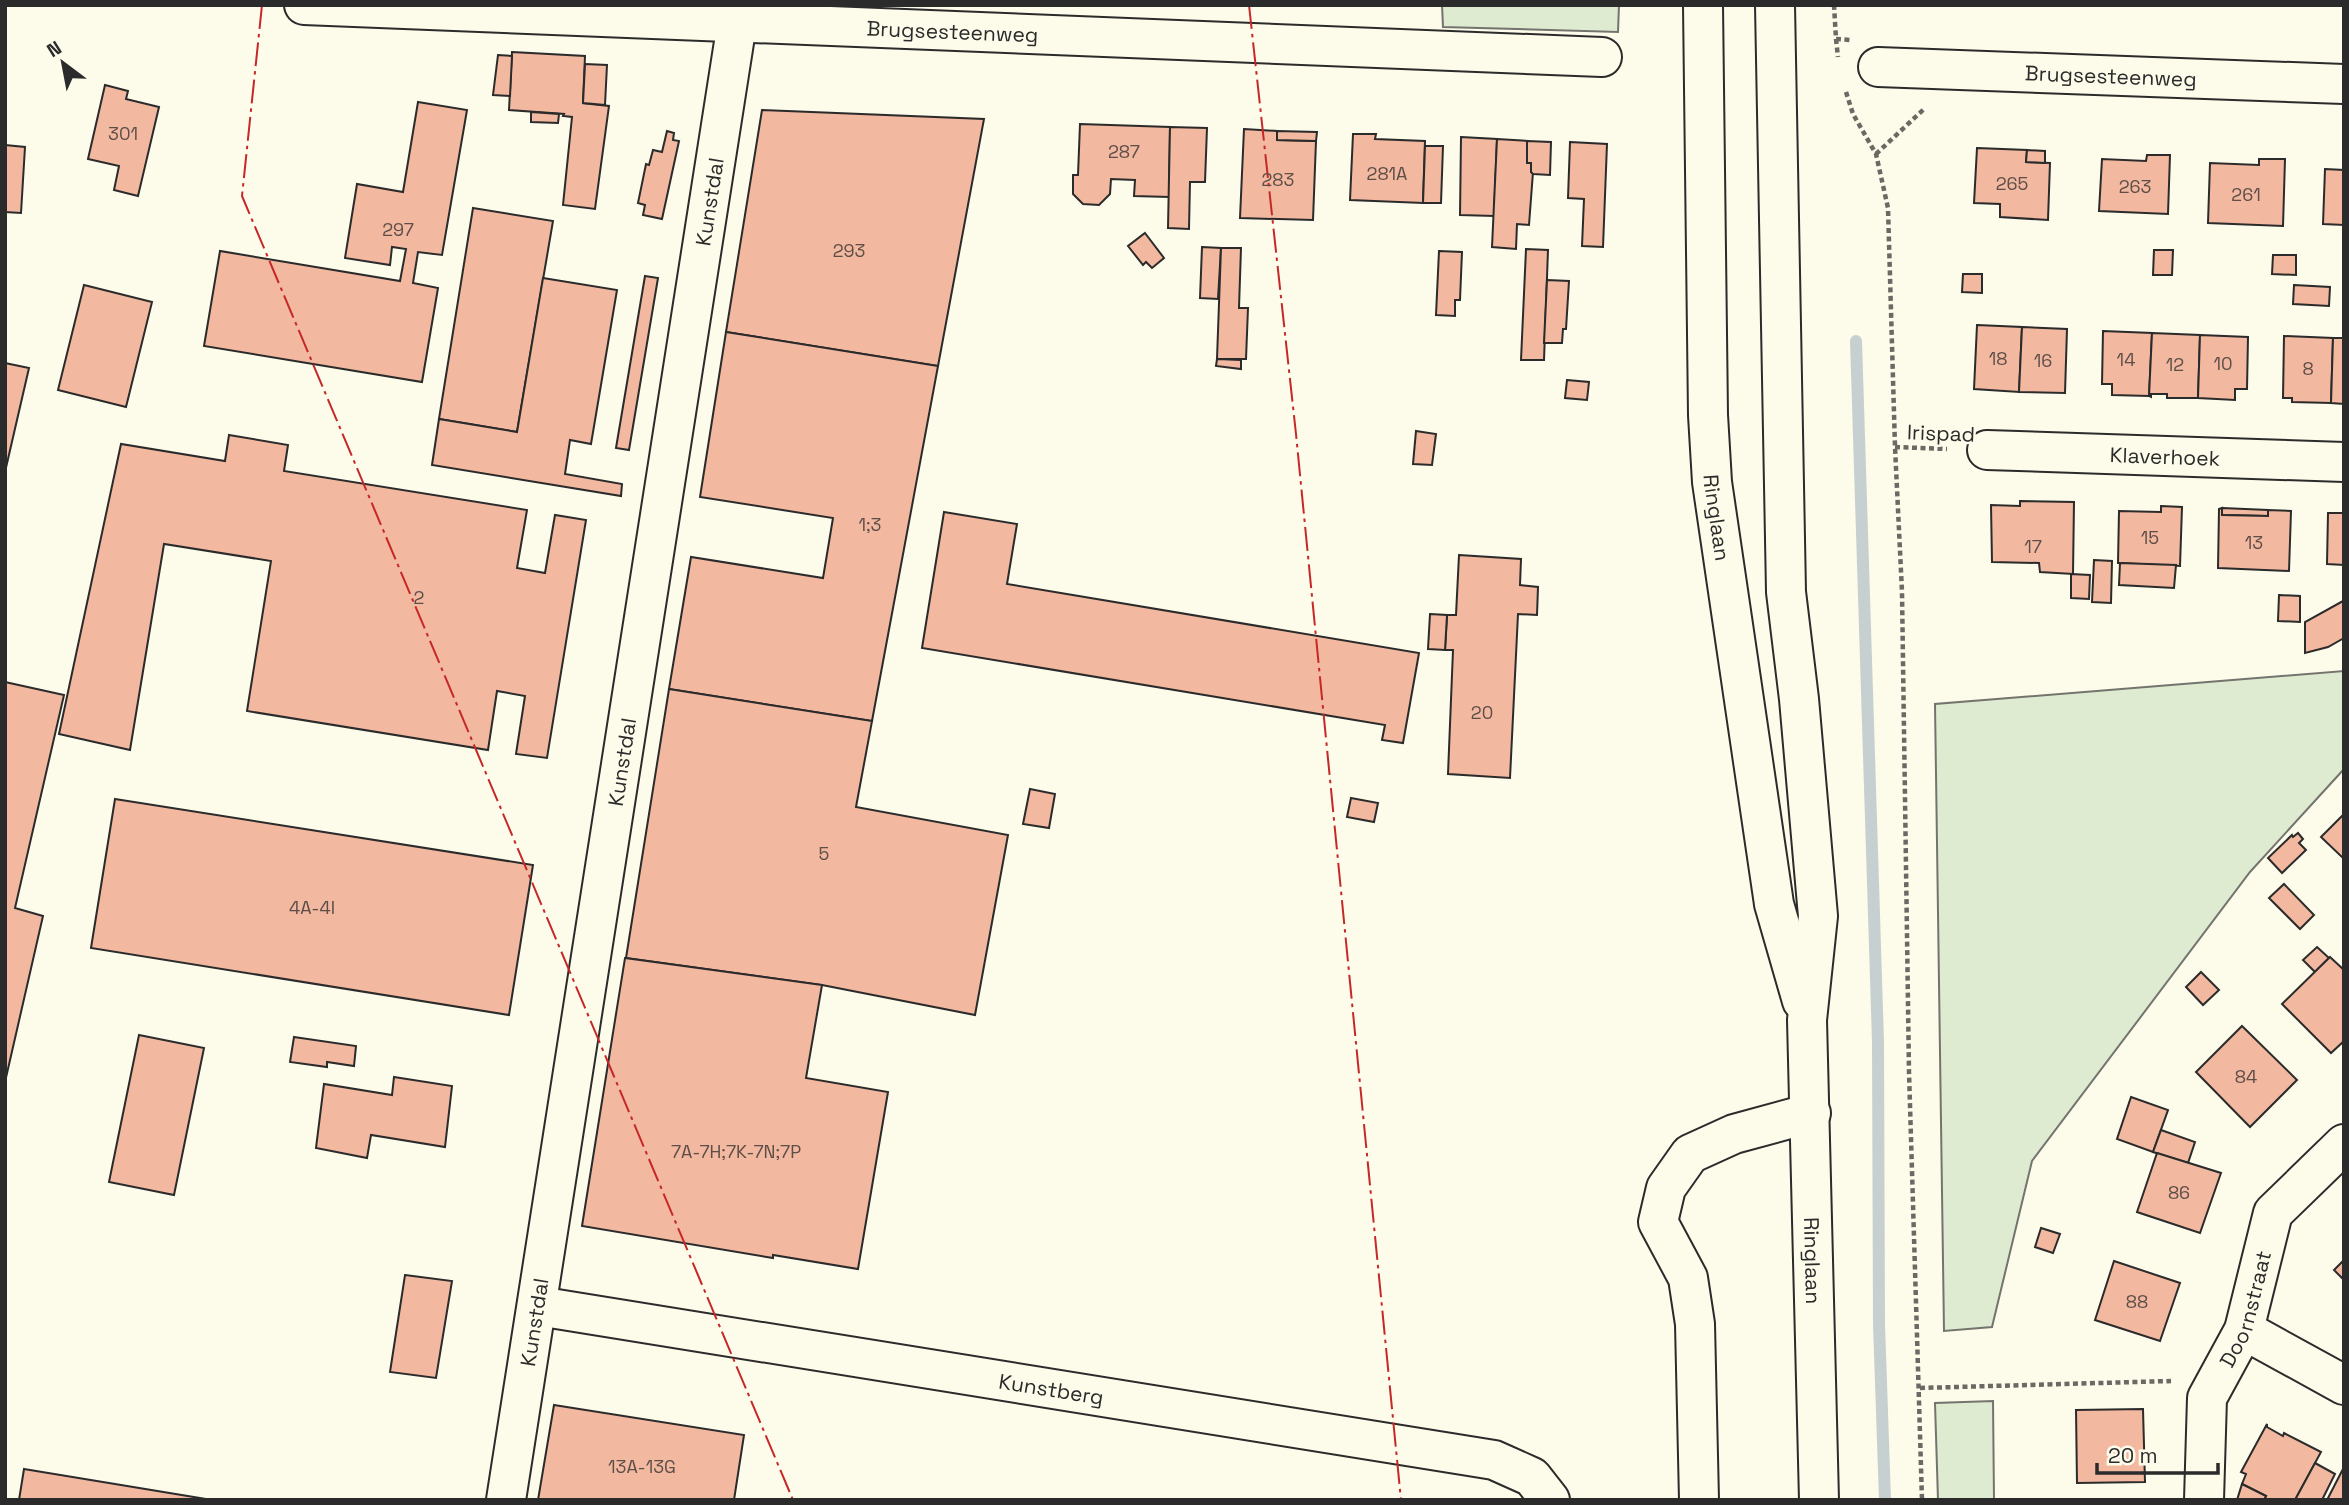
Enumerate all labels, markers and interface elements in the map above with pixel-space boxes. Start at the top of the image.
street label: Brugsesteenweg [866,14,1039,48]
north arrow [28,28,98,98]
text: N [42,35,66,63]
street label: Brugsesteenweg [2024,59,2197,92]
house number: 301 [108,122,138,145]
house number: 287 [1108,140,1140,163]
street label: Kunstdal [689,156,729,248]
house number: 281A [1367,162,1407,185]
house number: 283 [1262,168,1294,191]
house number: 265 [1996,172,2028,195]
house number: 263 [2119,175,2151,198]
house number: 261 [2231,183,2261,206]
house number: 297 [382,218,414,241]
house number: 293 [833,239,865,262]
house number: 18 [1989,347,2007,370]
house number: 14 [2117,348,2135,371]
house number: 16 [2034,349,2052,372]
house number: 10 [2213,352,2233,375]
house number: 12 [2166,353,2184,376]
house number: 8 [2302,357,2314,380]
street label: Irispad [1907,418,1975,448]
street label: Klaverhoek [2109,441,2221,471]
street label: Ringlaan [1698,474,1737,562]
house number: 1;3 [859,513,881,536]
house number: 15 [2141,526,2159,549]
house number: 13 [2245,531,2263,554]
house number: 17 [2024,535,2042,558]
house number: 2 [414,586,424,609]
house number: 20 [1471,701,1493,724]
street label: Kunstdal [601,716,642,808]
house number: 5 [819,842,829,865]
house number: 4A-4I [289,896,335,919]
house number: 84 [2235,1065,2257,1088]
house number: 7A-7H;7K-7N;7P [671,1140,801,1163]
house number: 86 [2168,1181,2190,1204]
street label: Ringlaan [1798,1217,1828,1304]
street label: Doornstraat [2213,1248,2277,1372]
street label: Kunstdal [514,1276,554,1368]
house number: 88 [2126,1290,2148,1313]
street label: Kunstberg [997,1367,1106,1410]
scale bar [2097,1432,2218,1476]
text: 20 m [2108,1442,2158,1469]
house number: 13A-13G [608,1455,676,1478]

